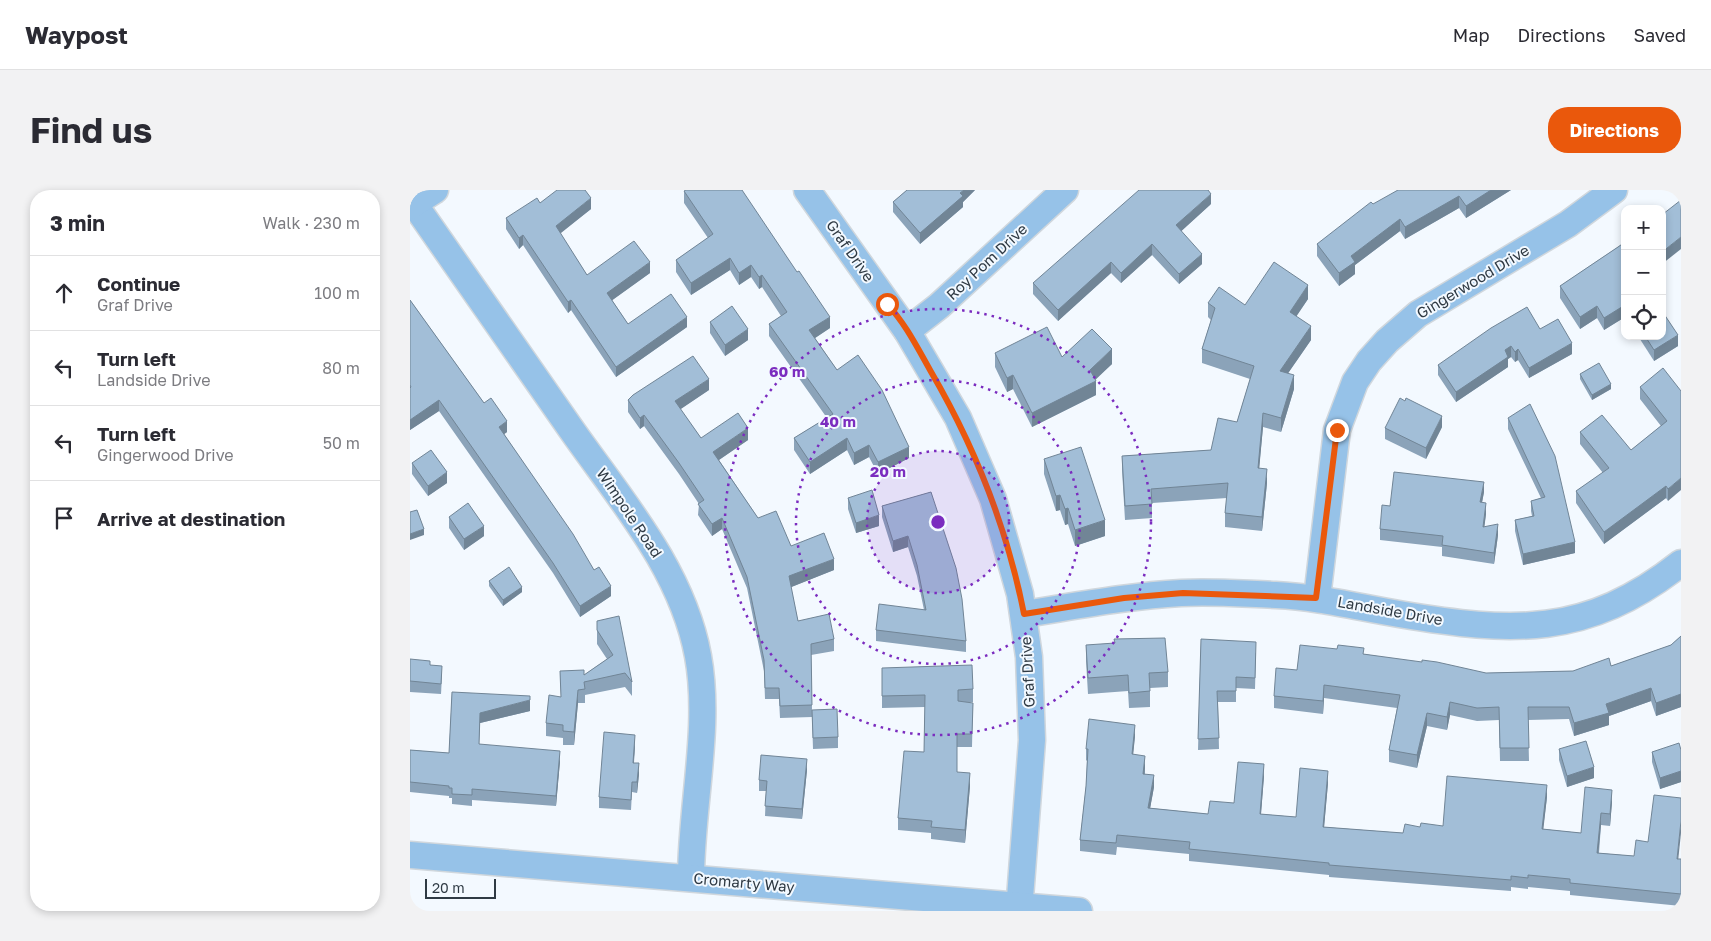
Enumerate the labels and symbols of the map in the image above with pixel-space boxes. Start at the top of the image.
street label: Graf Drive [823,216,879,285]
street label: Roy Pom Drive [942,219,1031,303]
street label: Gingerwood Drive [1413,240,1532,322]
route start [876,293,899,316]
text: 60 m [769,362,805,380]
text: 40 m [820,412,856,430]
route end [1326,419,1349,442]
text: 20 m [870,462,906,480]
street label: Wimpole Road [593,464,666,560]
centre of rings [929,513,947,531]
street label: Landside Drive [1336,592,1444,628]
street label: Graf Drive [1016,636,1038,708]
street label: Cromarty Way [693,869,796,895]
scale bar [425,876,496,899]

